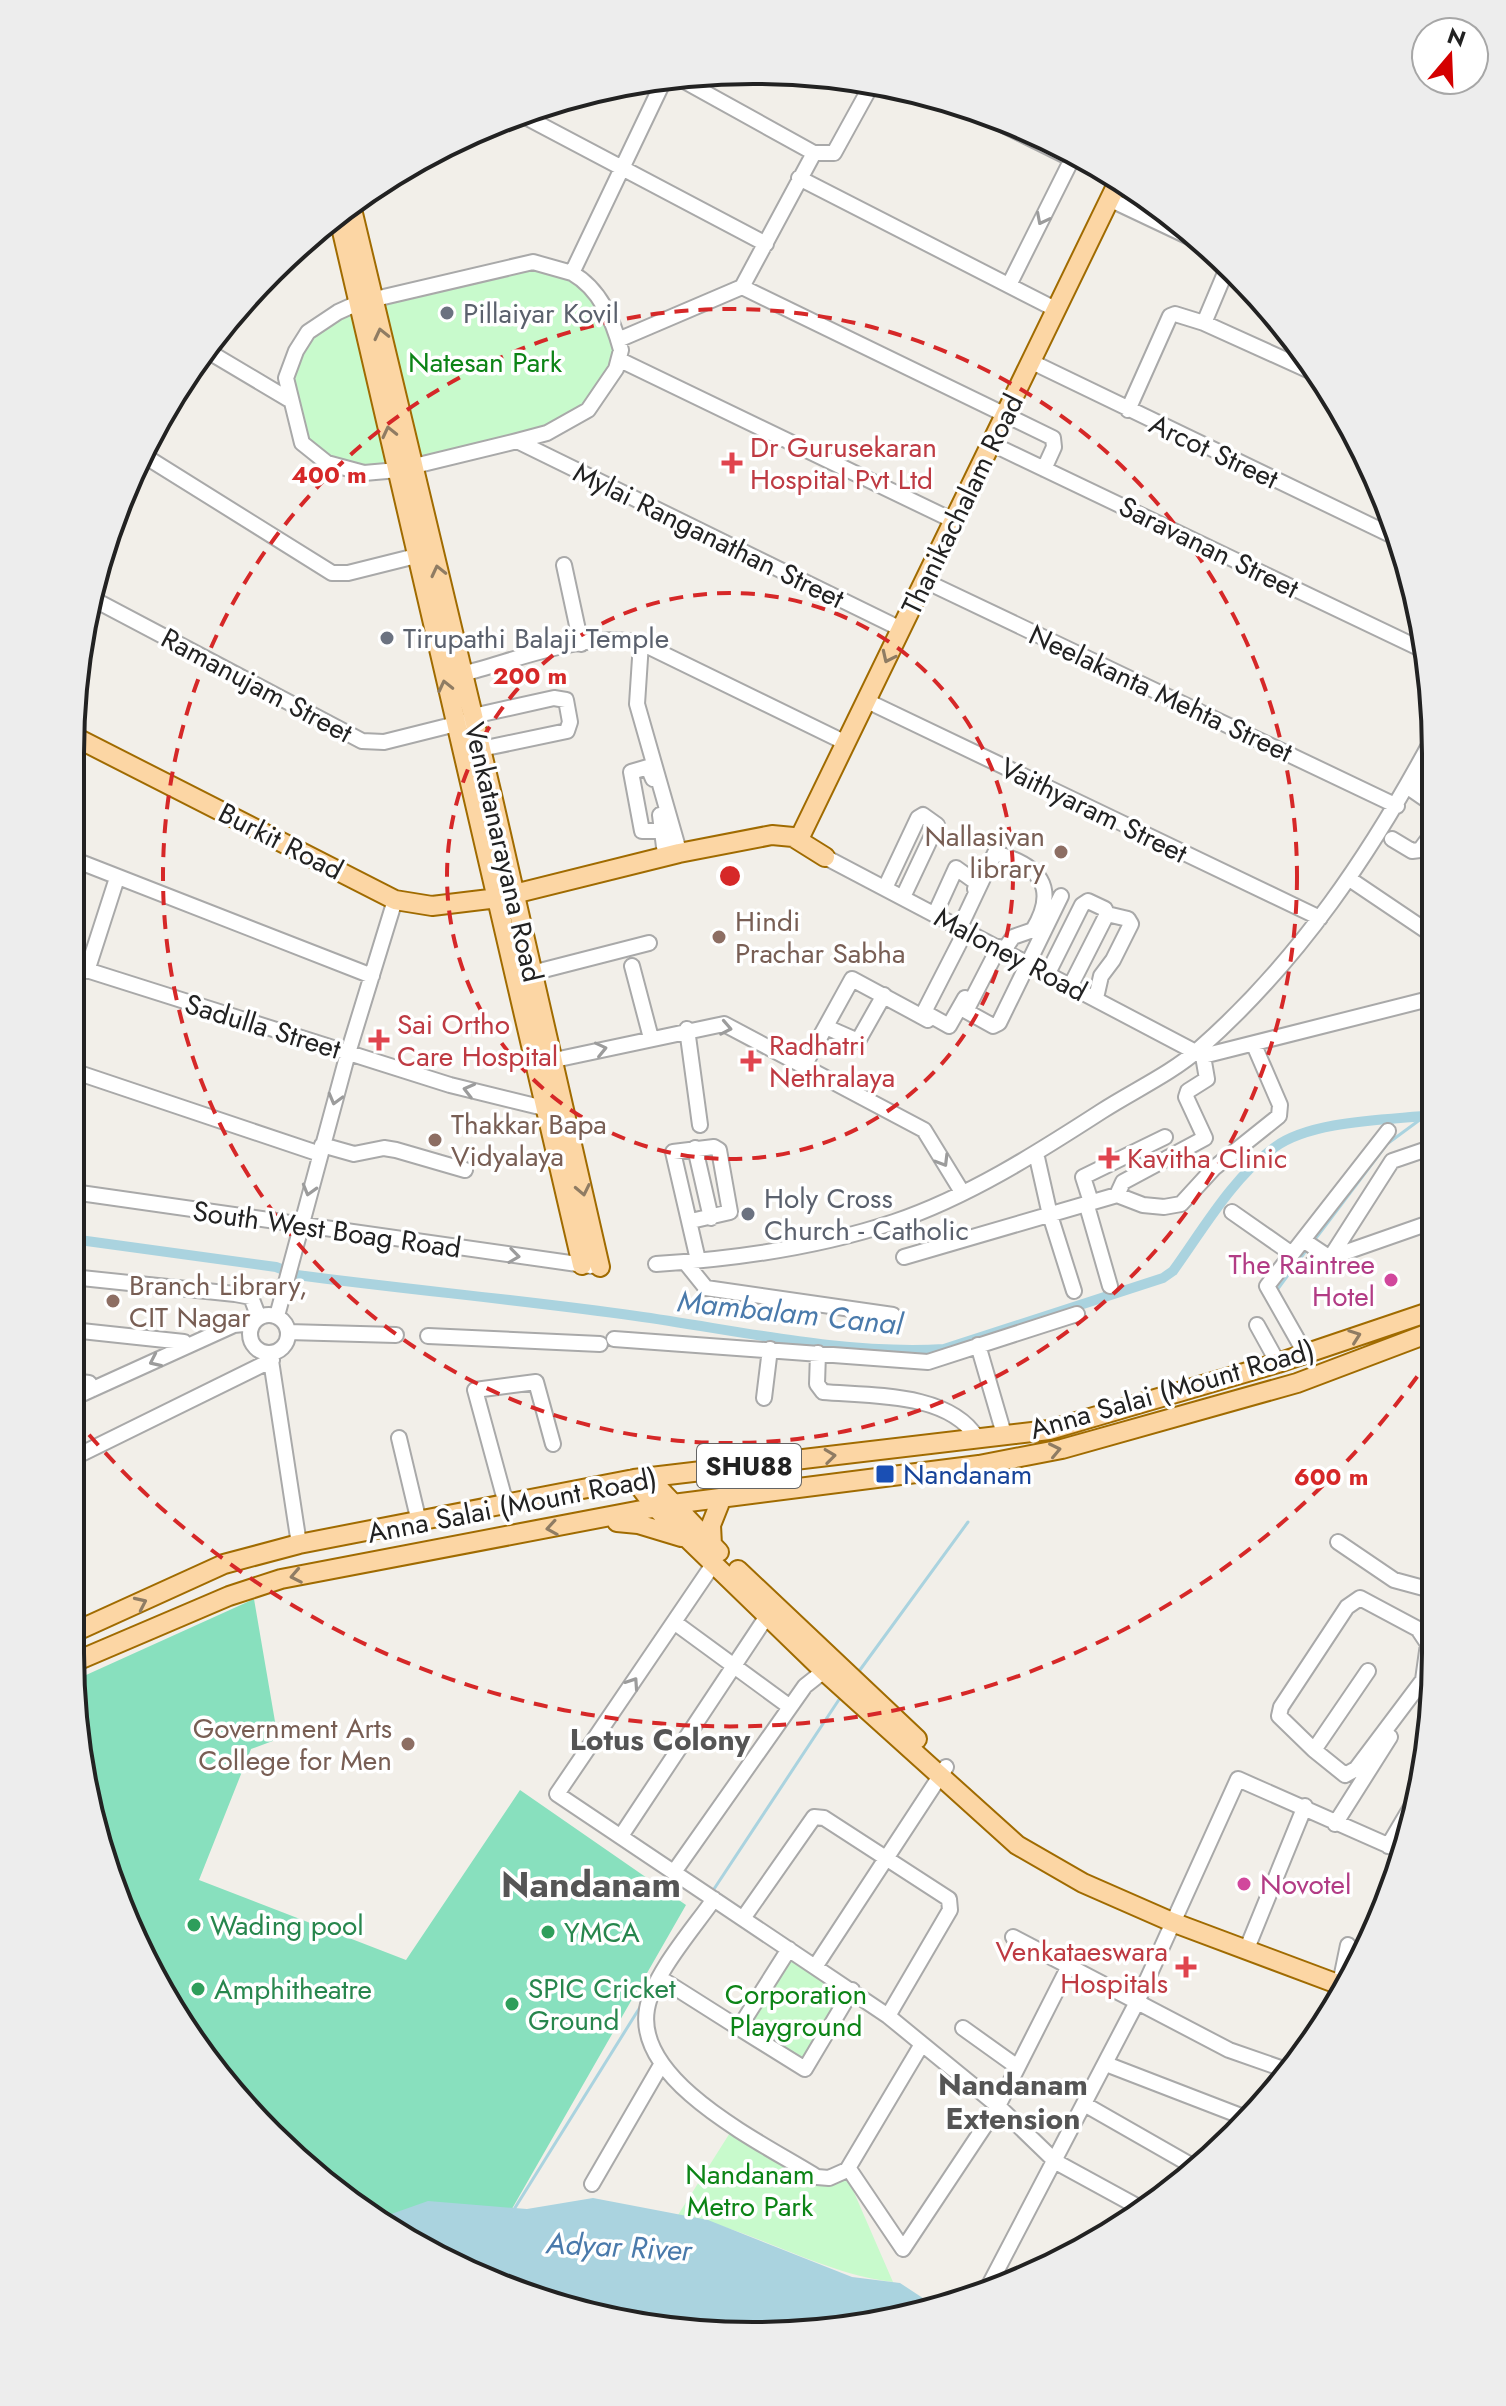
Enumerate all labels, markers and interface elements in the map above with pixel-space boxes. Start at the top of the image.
north arrow [1410,16,1490,96]
text: N [1443,19,1470,55]
one-way arrow [1036,210,1051,225]
place label: Pillaiyar Kovil [463,293,619,334]
marker: Pillaiyar Kovil [438,304,456,322]
one-way arrow [373,328,390,341]
park label: Natesan Park [408,342,563,383]
street label: Thanikachalam Road [891,387,1034,622]
street label: Arcot Street [1142,404,1285,499]
one-way arrow [381,426,398,440]
place label: Dr Gurusekaran Hospital Pvt Ltd [750,427,937,500]
street label: Mylai Ranganathan Street [566,452,851,619]
marker: Dr Gurusekaran Hospital Pvt Ltd [721,452,743,474]
text: 400 m [291,457,367,492]
street label: Saravanan Street [1112,486,1306,609]
one-way arrow [430,564,447,578]
street label: Neelakanta Mehta Street [1022,614,1300,773]
street label: Ramanujam Street [154,618,360,753]
place label: Tirupathi Balaji Temple [403,618,669,659]
marker: Tirupathi Balaji Temple [378,629,396,647]
one-way arrow [882,649,898,663]
text: 200 m [493,658,567,693]
one-way arrow [437,680,454,694]
street label: Venkatanarayana Road [454,718,553,986]
street label: Vaithyaram Street [993,747,1195,874]
street label: Burkit Road [211,793,350,890]
place label: Nallasivan library [924,816,1046,889]
marker: Nallasivan library [1052,843,1070,861]
centre of rings [716,862,744,890]
street label: Maloney Road [927,897,1094,1012]
place label: Hindi Prachar Sabha [735,901,905,974]
marker: Hindi Prachar Sabha [710,928,728,946]
street label: Sadulla Street [180,983,346,1070]
place label: Sai Ortho Care Hospital [397,1004,558,1077]
one-way arrow [720,1018,733,1035]
place label: Radhatri Nethralaya [769,1025,895,1098]
marker: Sai Ortho Care Hospital [368,1029,390,1051]
one-way arrow [594,1041,607,1058]
marker: Radhatri Nethralaya [740,1050,762,1072]
one-way arrow [462,1083,476,1100]
one-way arrow [328,1091,344,1105]
place label: Thakkar Bapa Vidyalaya [451,1104,607,1177]
marker: Thakkar Bapa Vidyalaya [426,1131,444,1149]
place label: Kavitha Clinic [1127,1138,1287,1179]
marker: Kavitha Clinic [1098,1147,1120,1169]
one-way arrow [933,1152,949,1167]
place label: Holy Cross Church - Catholic [764,1178,969,1251]
one-way arrow [302,1183,318,1197]
one-way arrow [574,1183,591,1196]
street label: South West Boag Road [190,1190,464,1269]
marker: Holy Cross Church - Catholic [739,1205,757,1223]
place label: The Raintree Hotel [1229,1244,1375,1317]
one-way arrow [508,1247,521,1264]
place label: Branch Library, CIT Nagar [129,1265,308,1338]
marker: The Raintree Hotel [1382,1271,1400,1289]
water label: Mambalam Canal [675,1279,906,1346]
marker: Branch Library, CIT Nagar [104,1292,122,1310]
street label: Anna Salai (Mount Road) [1025,1329,1319,1450]
one-way arrow [1347,1329,1361,1346]
one-way arrow [149,1351,163,1367]
one-way arrow [1048,1442,1062,1459]
road number: SHU88 [697,1444,801,1488]
one-way arrow [824,1447,837,1464]
place label: Nandanam [903,1454,1032,1495]
street label: Anna Salai (Mount Road) [364,1457,661,1554]
text: 600 m [1294,1459,1368,1494]
marker: Nandanam [874,1463,896,1485]
one-way arrow [545,1518,559,1535]
one-way arrow [290,1567,304,1584]
one-way arrow [133,1597,148,1613]
one-way arrow [623,1678,638,1692]
place label: Government Arts College for Men [193,1708,392,1781]
district label: Lotus Colony [570,1718,750,1761]
marker: Government Arts College for Men [399,1735,417,1753]
district label: Nandanam [501,1858,681,1910]
place label: Novotel [1260,1864,1351,1905]
marker: Novotel [1235,1875,1253,1893]
place label: Wading pool [210,1905,364,1946]
place label: YMCA [564,1912,640,1953]
marker: Wading pool [185,1916,203,1934]
marker: YMCA [539,1923,557,1941]
place label: Venkataeswara Hospitals [996,1931,1168,2004]
marker: Venkataeswara Hospitals [1175,1956,1197,1978]
place label: SPIC Cricket Ground [528,1968,676,2041]
place label: Amphitheatre [214,1969,372,2010]
park label: Corporation Playground [725,1974,867,2047]
marker: Amphitheatre [189,1980,207,1998]
marker: SPIC Cricket Ground [503,1995,521,2013]
district label: Nandanam Extension [938,2063,1088,2140]
park label: Nandanam Metro Park [685,2154,815,2227]
water label: Adyar River [544,2221,695,2272]

